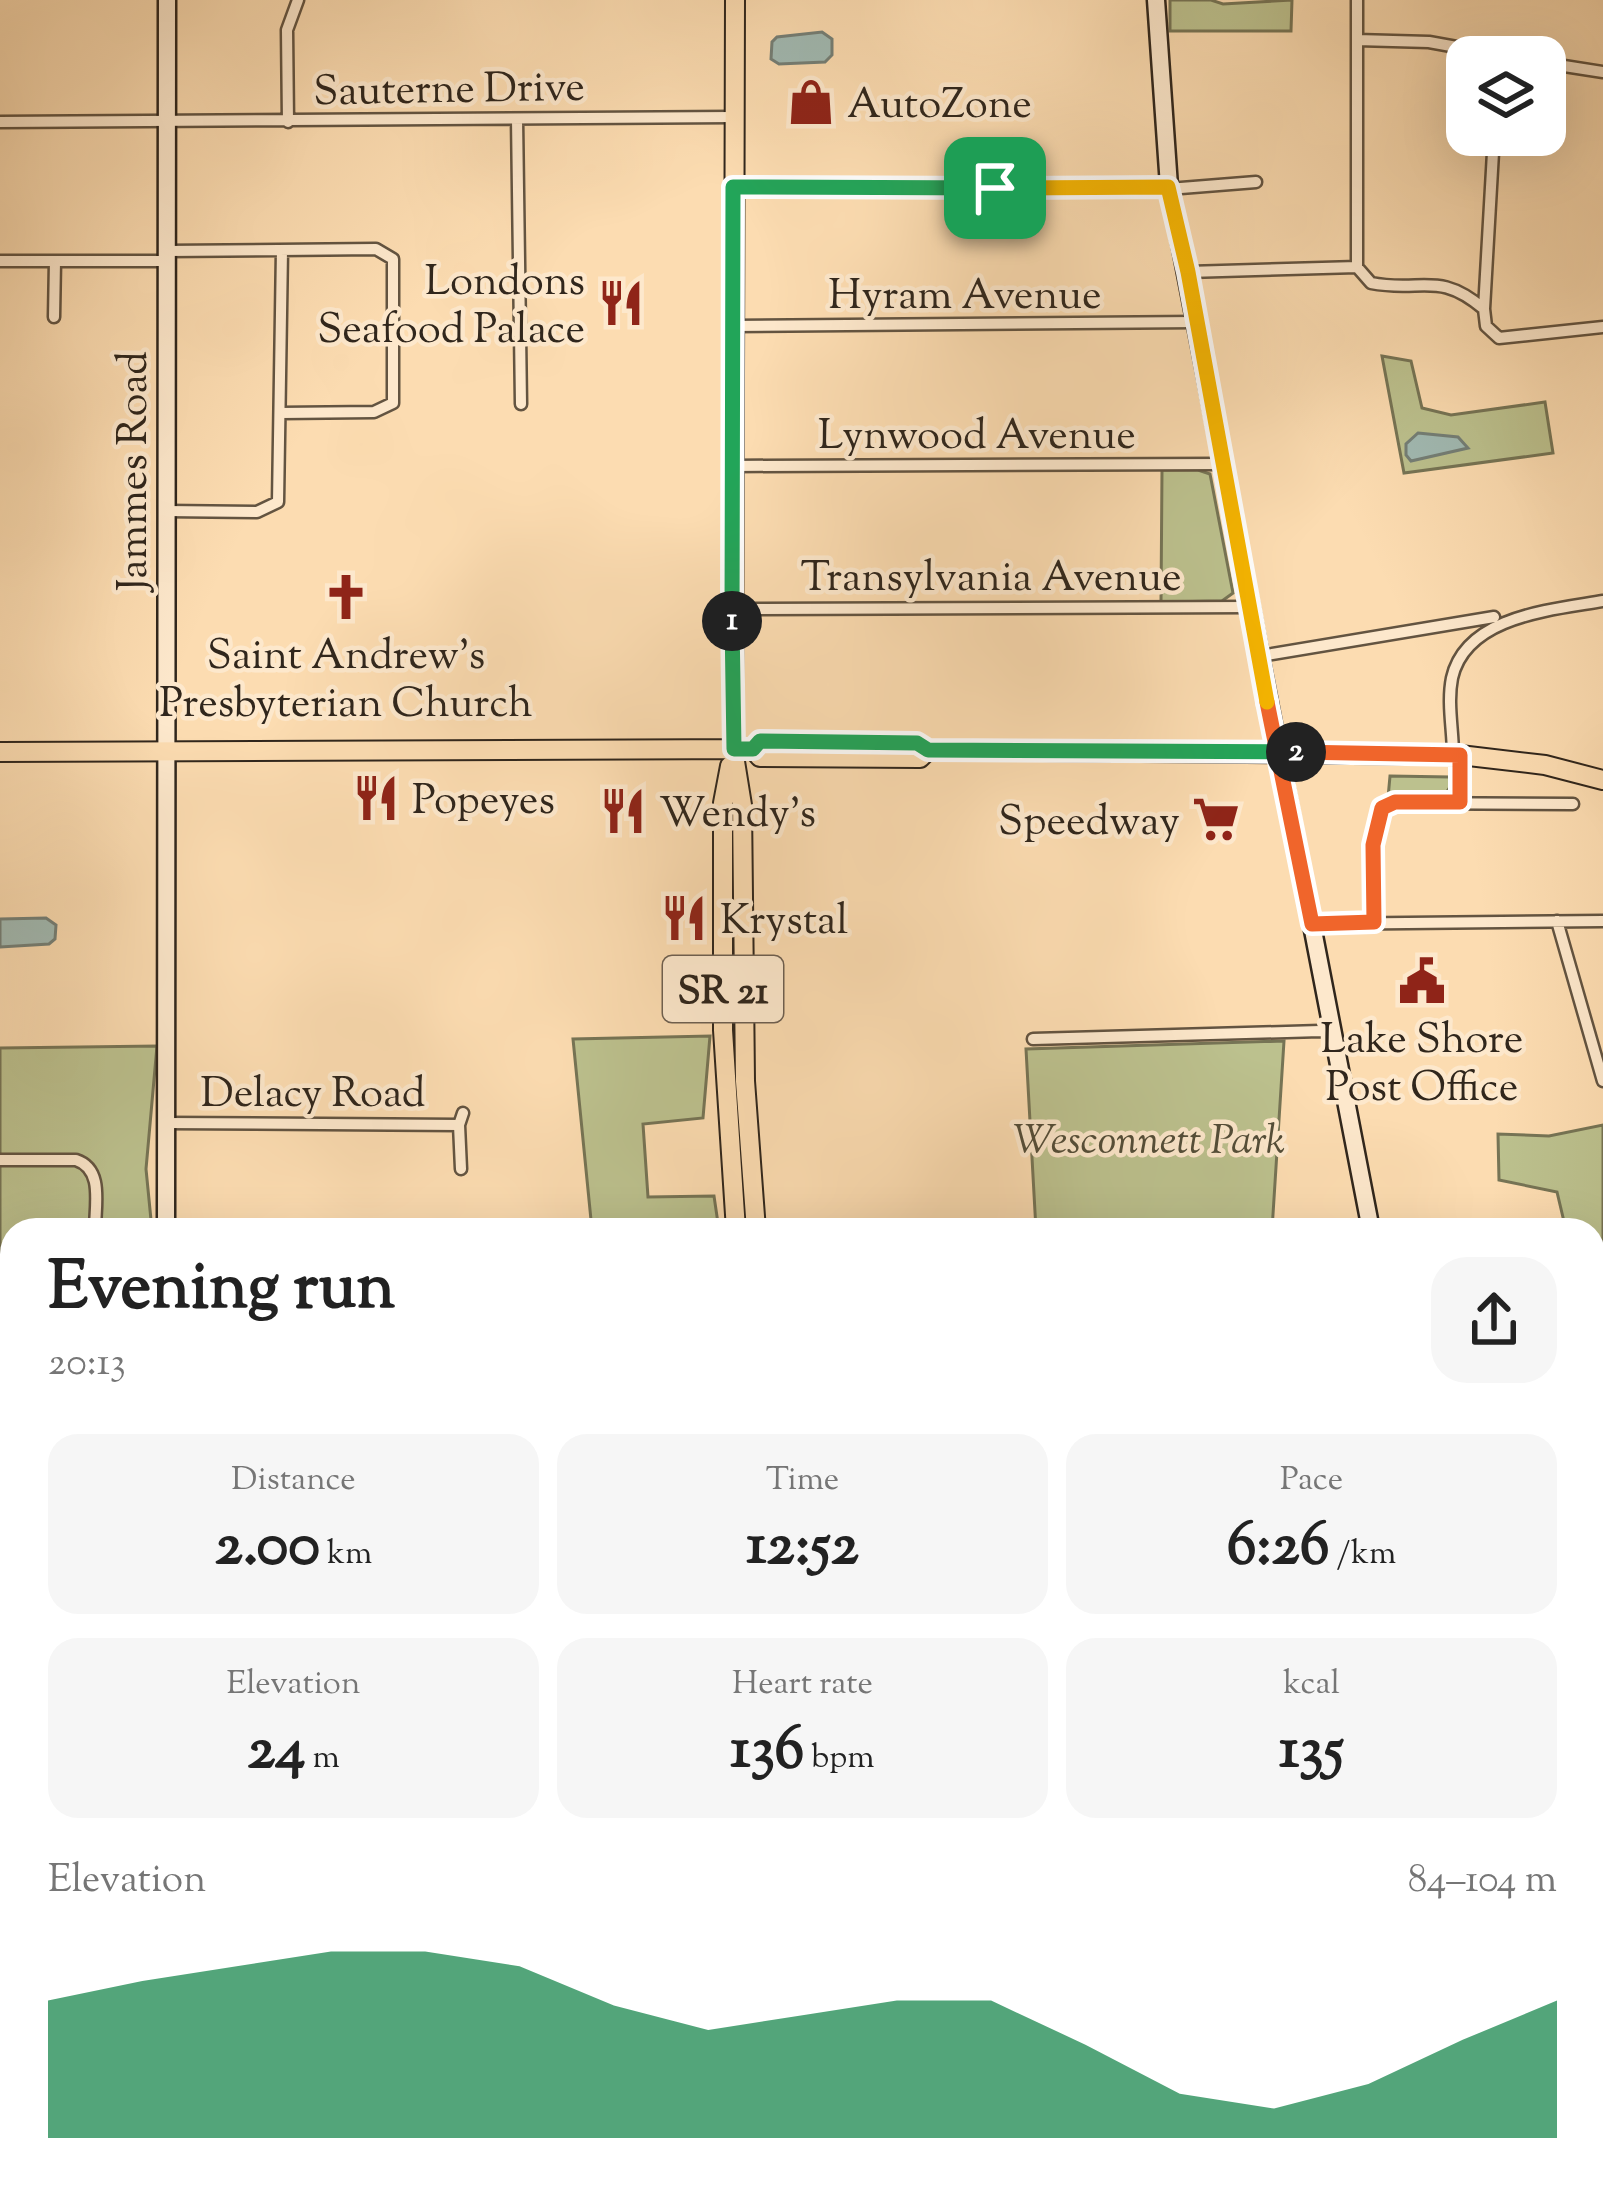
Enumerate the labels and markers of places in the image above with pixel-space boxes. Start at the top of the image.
shop icon: AutoZone [786,77,836,127]
place label: AutoZone [847,77,1032,137]
pin [944,137,1046,239]
place label: Londons Seafood Palace [317,254,585,362]
restaurant icon: Londons Seafood Palace [596,278,646,328]
church icon: Saint Andrew's Presbyterian Church [321,572,371,622]
pin: 1 [702,591,762,651]
place label: Saint Andrew's Presbyterian Church [159,628,533,736]
pin: 2 [1266,722,1326,782]
restaurant icon: Popeyes [351,773,401,823]
place label: Popeyes [412,773,555,833]
restaurant icon: Wendy's [598,786,648,836]
place label: Wendy's [659,786,816,846]
place label: Speedway [998,794,1180,854]
supermarket icon: Speedway [1191,794,1241,844]
restaurant icon: Krystal [659,893,709,943]
place label: Krystal [720,893,848,953]
public building icon: Lake Shore Post Office [1397,956,1447,1006]
place label: Lake Shore Post Office [1321,1012,1523,1120]

